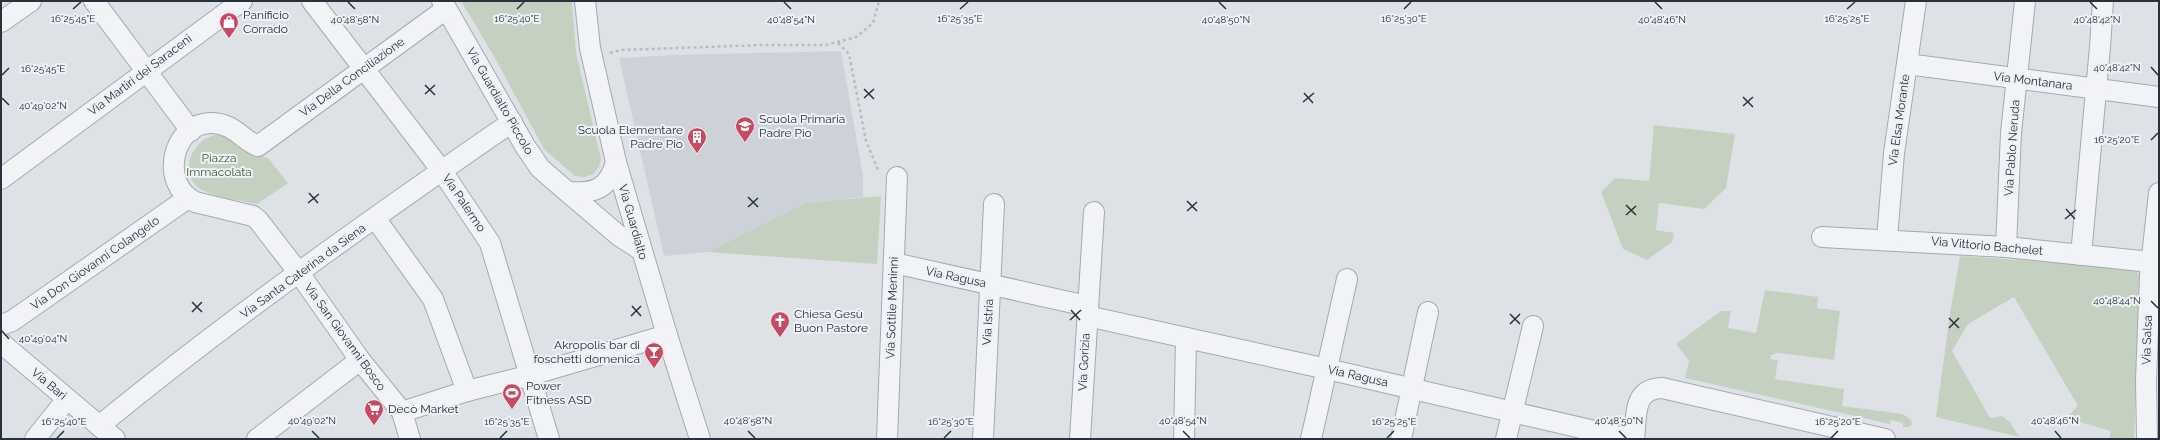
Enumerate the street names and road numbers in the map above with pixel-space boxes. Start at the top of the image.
street label: Via Martiri dei Saraceni [85,31,195,119]
street label: Via Della Conciliazione [297,34,407,120]
street label: Via Guardialto Piccolo [464,45,536,157]
street label: Via Montanara [1993,69,2073,93]
street label: Via Elsa Morante [1886,73,1912,167]
street label: Via Pablo Neruda [2002,99,2022,197]
street label: Via Palermo [439,171,489,235]
street label: Via Guardialto [616,183,650,261]
street label: Via Don Giovanni Colangelo [28,213,162,313]
street label: Via Santa Caterina da Siena [238,221,368,321]
street label: Via Vittorio Bachelet [1930,234,2044,258]
street label: Via Sottile Meninni [883,257,901,359]
street label: Via Ragusa [924,264,988,290]
street label: Via San Giovanni Bosco [301,281,389,393]
street label: Via Istria [980,298,996,346]
street label: Via Salsa [2139,315,2155,365]
street label: Via Gorizia [1075,333,1093,391]
street label: Via Ragusa [1326,362,1390,390]
street label: Via Bari [29,365,69,403]

